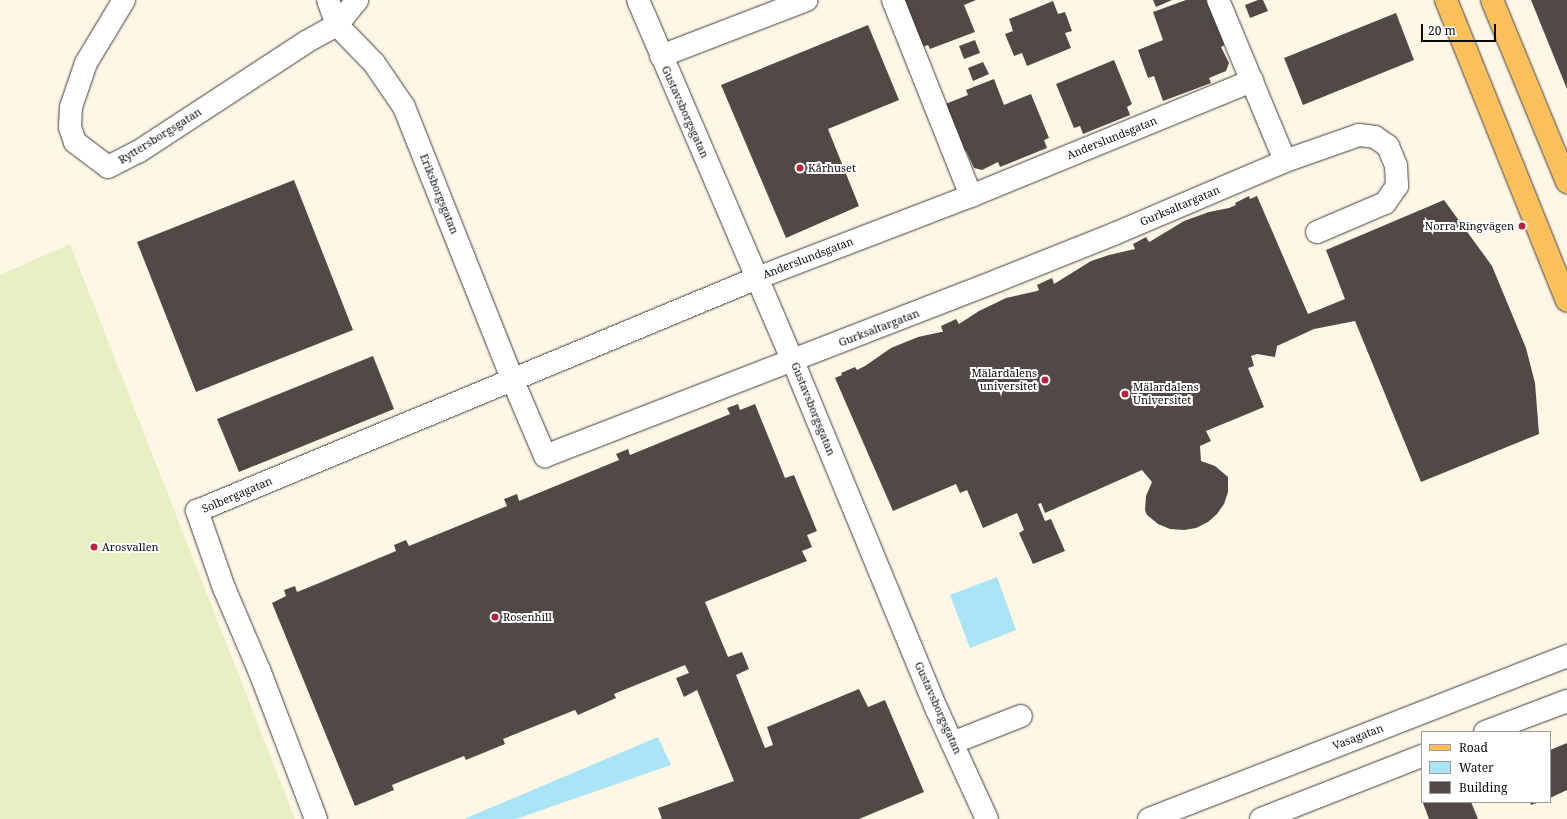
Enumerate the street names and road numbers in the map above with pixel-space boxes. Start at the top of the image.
street label: Gustavsborgsgatan [659,64,711,160]
street label: Ryttersborgsgatan [116,105,204,167]
street label: Anderslundsgatan [1065,114,1159,162]
street label: Eriksborgsgatan [417,152,461,236]
street label: Gurksaltargatan [1138,183,1222,229]
street label: Anderslundsgatan [761,235,855,281]
street label: Gurksaltargatan [837,307,921,349]
street label: Gustavsborgsgatan [788,360,838,458]
street label: Solbergagatan [200,474,274,516]
street label: Gustavsborgsgatan [912,660,964,756]
street label: Vasagatan [1331,721,1385,753]

